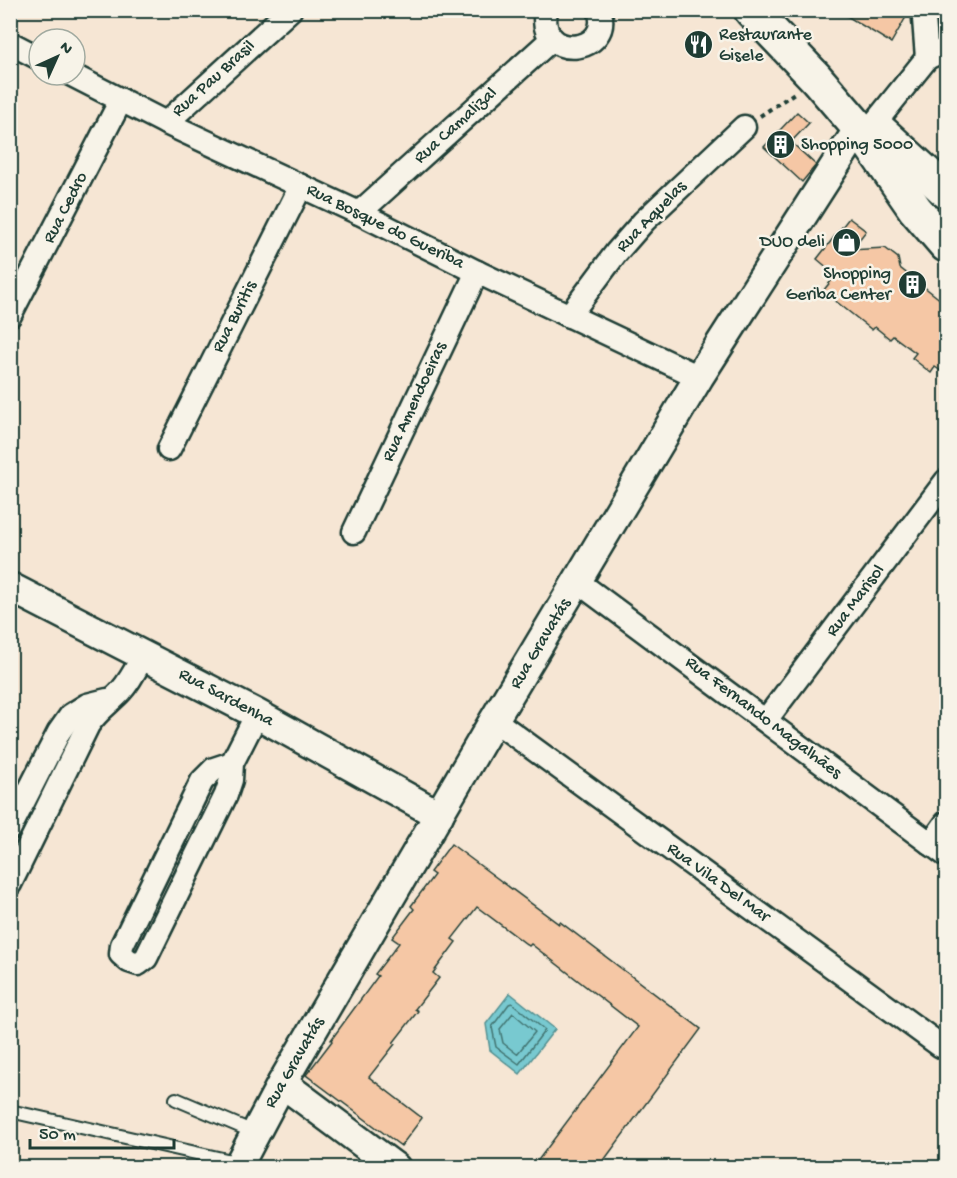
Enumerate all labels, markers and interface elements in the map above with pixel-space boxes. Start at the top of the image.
place label: Restaurante Gisele [719,25,812,67]
north arrow [27,27,87,87]
restaurant icon: Restaurante Gisele [682,29,714,61]
street label: Rua Pau Brasil [168,36,260,122]
text: N [55,38,76,60]
street label: Rua Camalizal [410,83,502,169]
building icon: Shopping 5000 [764,129,796,161]
place label: Shopping 5000 [801,135,913,156]
street label: Rua Cedro [39,169,93,247]
street label: Rua Aquelas [613,176,692,257]
street label: Rua Bosque do Gueriba [303,180,468,275]
shop icon: DUO deli [830,226,862,258]
place label: DUO deli [759,232,825,253]
place label: Shopping Geriba Center [786,264,893,306]
building icon: Shopping Geriba Center [896,268,928,300]
street label: Rua Buritis [208,276,263,356]
street label: Rua Amendoeiras [378,338,452,465]
street label: Rua Marisol [822,561,890,641]
street label: Rua Gravatás [506,594,577,693]
street label: Rua Fernando Magalhães [681,652,846,785]
street label: Rua Sardenha [175,664,278,732]
street label: Rua Vila Del Mar [662,839,775,928]
street label: Rua Gravatás [260,1013,330,1112]
scale bar [30,1112,174,1150]
text: 50 m [39,1125,76,1146]

